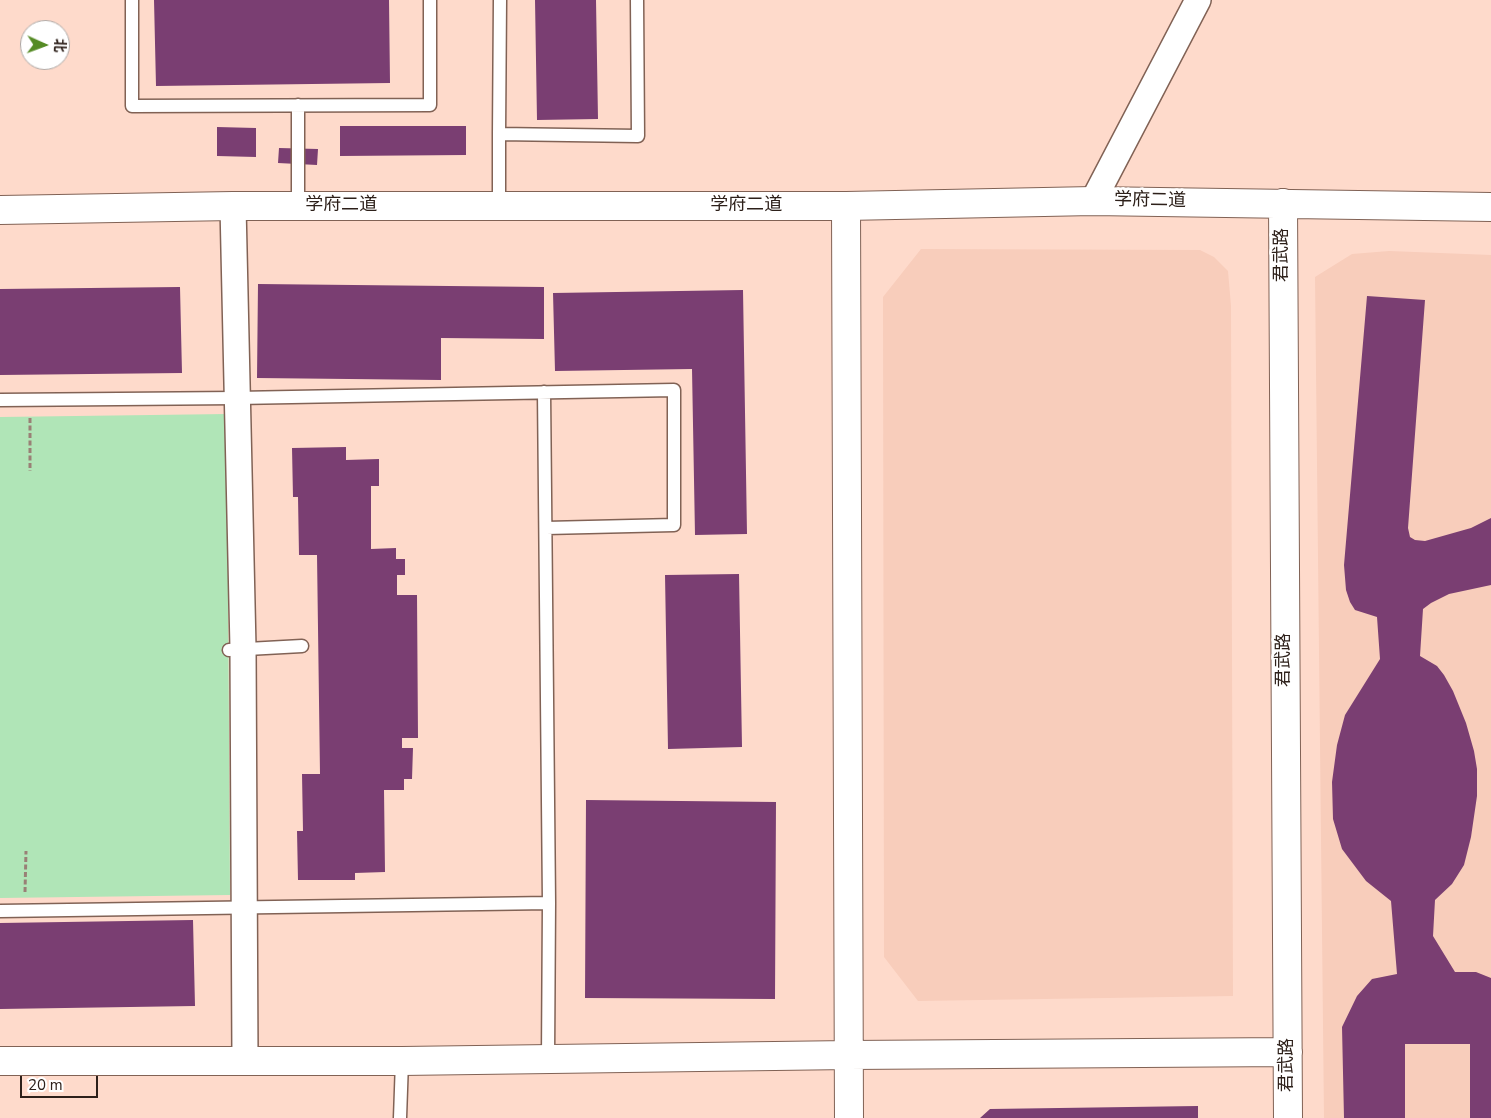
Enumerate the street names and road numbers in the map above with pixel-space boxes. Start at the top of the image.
street label: 学府二道 [1114,190,1186,212]
street label: 学府二道 [305,195,377,217]
street label: 学府二道 [710,195,782,217]
street label: 君武路 [1272,228,1294,282]
street label: 君武路 [1274,633,1296,687]
street label: 君武路 [1277,1038,1299,1092]

